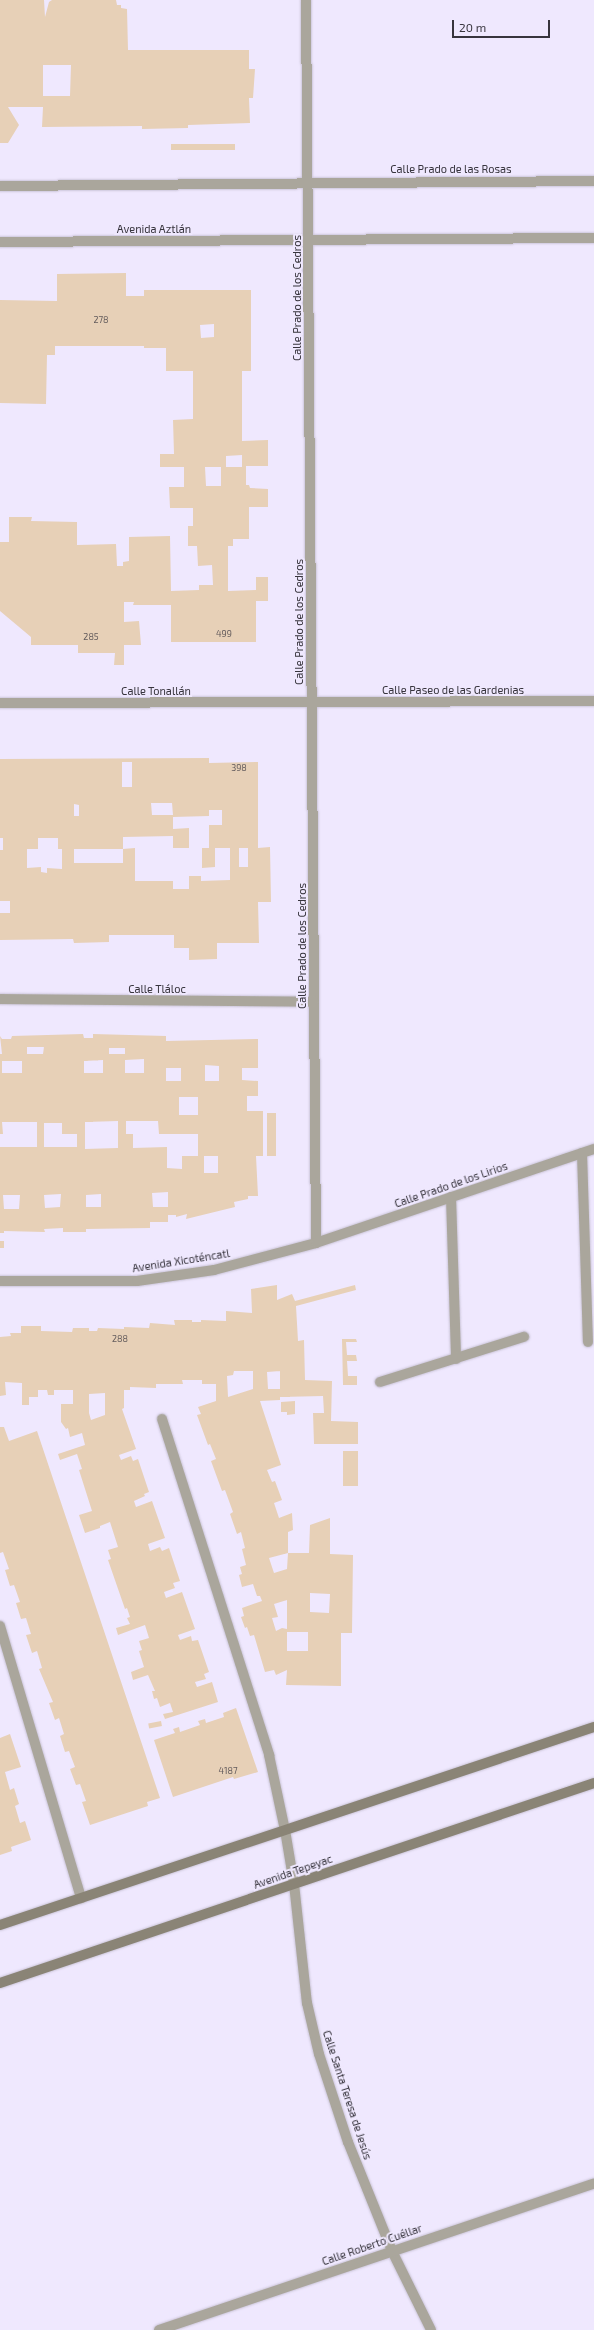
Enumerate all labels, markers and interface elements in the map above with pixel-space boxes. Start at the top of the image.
scale bar [454,12,552,38]
text: 20 m [459,20,486,34]
street label: Calle Prado de las Rosas [390,162,512,176]
street label: Avenida Aztlán [117,222,191,236]
street label: Calle Prado de los Cedros [290,235,304,361]
house number: 278 [93,315,109,325]
street label: Calle Prado de los Cedros [292,559,306,685]
house number: 499 [216,629,232,639]
house number: 285 [83,632,99,642]
street label: Calle Paseo de las Gardenias [382,683,524,697]
street label: Calle Tonallán [121,684,191,698]
house number: 398 [231,763,247,773]
street label: Calle Prado de los Cedros [295,883,309,1009]
street label: Calle Tláloc [128,982,186,996]
street label: Calle Prado de los Lirios [393,1159,509,1211]
street label: Avenida Xicoténcatl [131,1247,231,1275]
house number: 288 [112,1334,128,1344]
house number: 4187 [218,1766,238,1776]
street label: Avenida Tepeyac [252,1852,334,1892]
street label: Calle Santa Teresa de Jesús [320,2028,374,2162]
street label: Calle Roberto Cuéllar [320,2222,424,2268]

